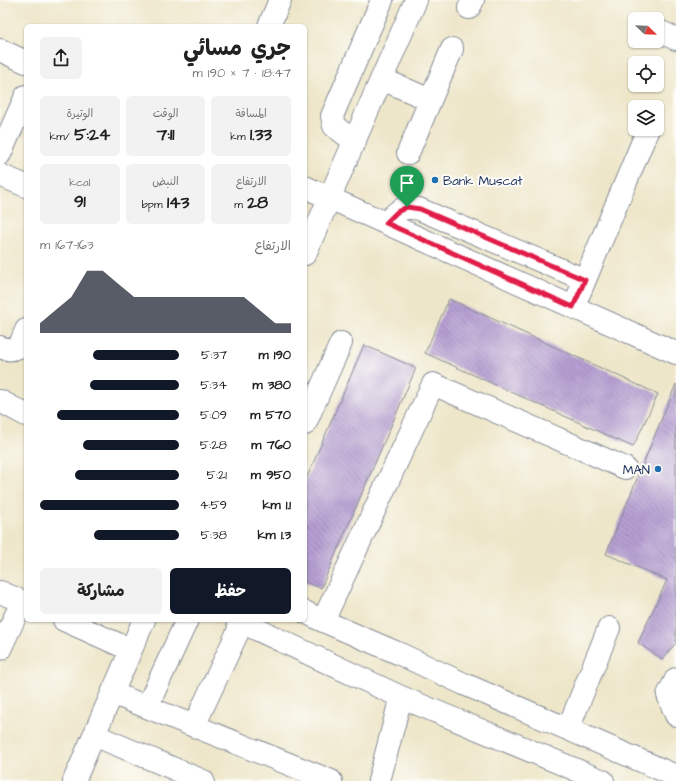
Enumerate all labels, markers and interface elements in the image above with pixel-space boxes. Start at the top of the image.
north arrow [628,12,664,48]
map controls [628,12,664,136]
text: جري مسائي [183,33,291,64]
button: share [40,37,82,79]
button: locate [628,56,664,92]
text: 18:47 · 7 × 190 m [192,64,291,82]
button: layers [628,100,664,136]
text: الوتيرة [67,106,93,121]
text: الوقت [153,106,178,121]
text: المسافة [236,106,267,121]
text: 5:24 [74,123,110,147]
text: 7:11 [157,123,174,147]
text: 1.33 [250,123,272,147]
text: /km [49,129,74,144]
text: km [230,129,250,144]
pin [390,166,424,207]
icon: arrive [396,172,418,194]
place label: Bank Muscat [443,172,523,190]
text: النبض [152,174,179,189]
text: الارتفاع [236,174,267,189]
text: kcal [69,175,90,190]
marker: Bank Muscat [430,175,440,185]
text: 91 [74,190,86,214]
text: 143 [167,191,189,215]
text: 28 [247,191,268,215]
text: bpm [142,197,167,212]
text: m [234,197,247,212]
text: 163–167 m [40,236,94,254]
text: الارتفاع [255,237,291,255]
text: 5:37 [201,346,227,364]
text: 190 m [258,346,291,364]
text: 5:34 [200,376,227,394]
text: 380 m [252,376,291,394]
text: 5:09 [200,406,227,424]
text: 570 m [250,406,291,424]
text: 5:28 [200,436,227,454]
text: 760 m [251,436,291,454]
place label: MAN [623,461,650,479]
marker: MAN [653,464,663,474]
text: 5:21 [207,466,227,484]
text: 950 m [251,466,291,484]
text: 4:59 [199,496,227,514]
text: 1.1 km [263,496,291,514]
text: 5:38 [201,526,227,544]
text: 1.3 km [258,526,291,544]
button: مشاركة [40,568,162,614]
button: حفظ [170,568,291,614]

